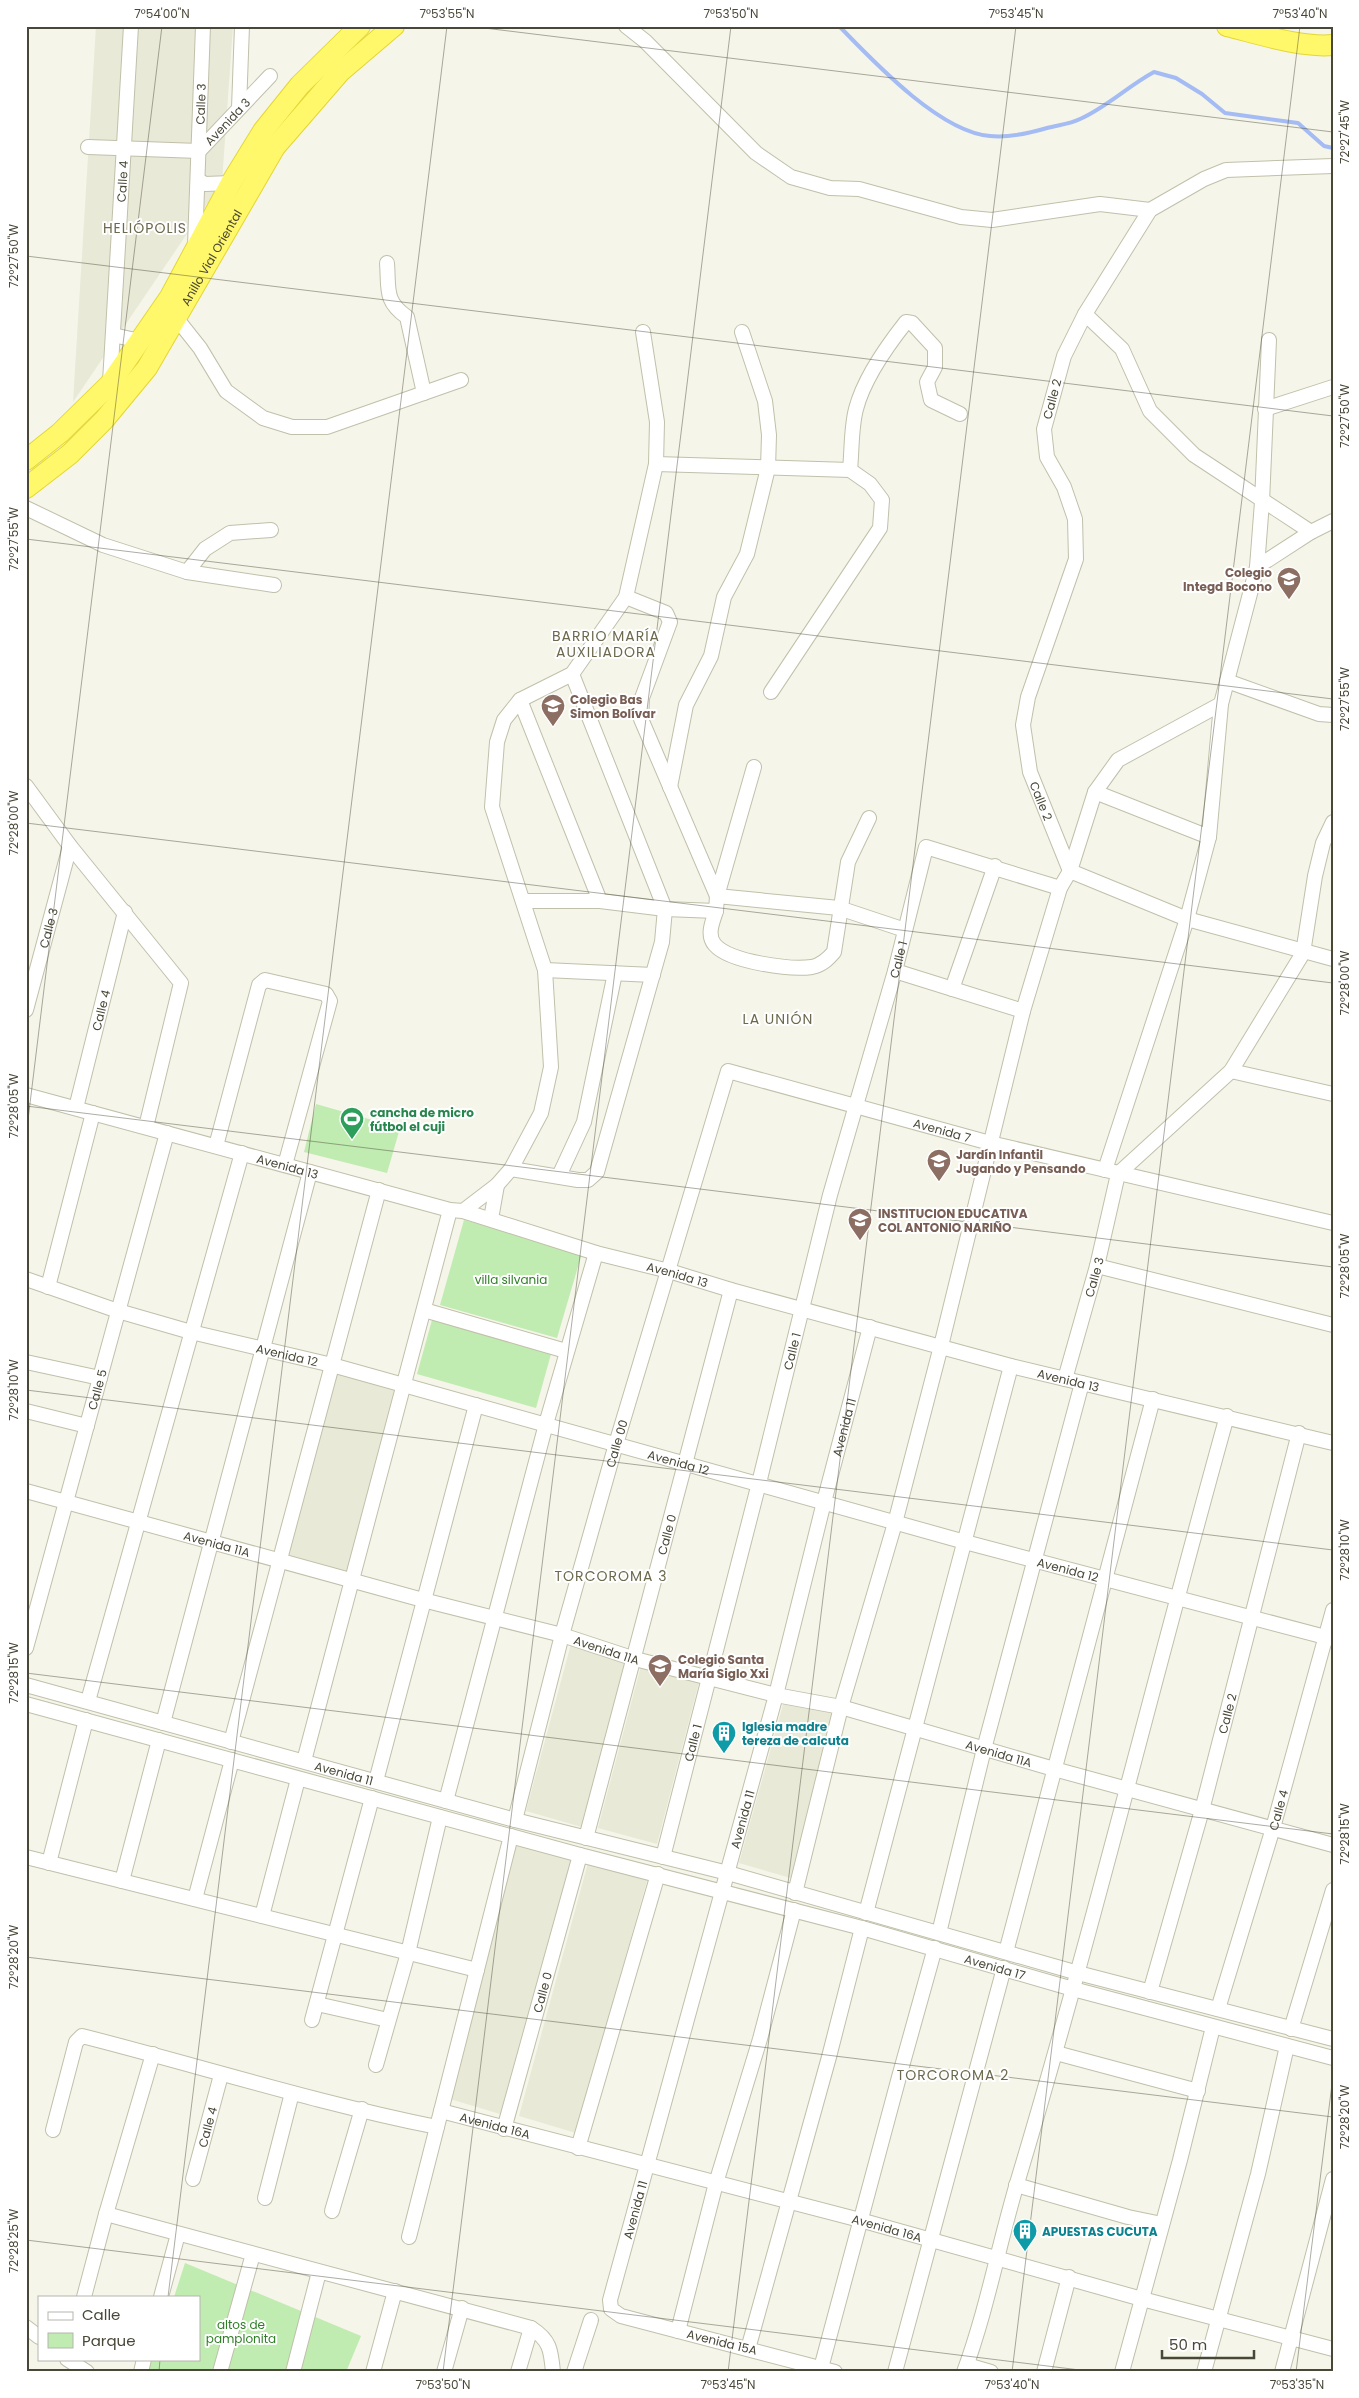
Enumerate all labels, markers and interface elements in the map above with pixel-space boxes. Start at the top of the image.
text: 7°54'00"N [134,5,190,22]
text: 7°53'55"N [420,5,475,22]
text: 7°53'50"N [704,5,759,22]
text: 7°53'45"N [988,5,1044,22]
text: 7°53'40"N [1272,5,1328,22]
street label: Calle 3 [191,83,209,125]
street label: Avenida 3 [201,94,254,149]
text: 72°27'45"W [1336,100,1353,164]
street label: Calle 4 [112,160,132,203]
street label: Anillo Vial Oriental [177,206,246,309]
district label: HELIÓPOLIS [103,218,187,238]
text: 72°27'50"W [5,224,22,288]
street label: Calle 2 [1039,377,1066,421]
text: 72°27'50"W [1336,384,1353,448]
text: 72°27'55"W [5,507,22,571]
place label: Colegio Integd Bocono [1183,564,1272,595]
school or university icon: Colegio Integd Bocono [1276,566,1302,600]
district label: BARRIO MARÍA AUXILIADORA [552,626,660,662]
text: 72°27'55"W [1336,667,1353,731]
place label: Colegio Bas Simon Bolívar [570,691,656,722]
school or university icon: Colegio Bas Simon Bolívar [540,693,566,727]
street label: Calle 2 [1026,779,1057,823]
text: 72°28'00"W [5,790,22,856]
street label: Calle 3 [34,906,62,950]
street label: Calle 1 [885,939,911,980]
text: 72°28'00"W [1336,950,1353,1016]
street label: Calle 4 [87,987,114,1032]
district label: LA UNIÓN [743,1009,813,1029]
text: 72°28'05"W [5,1073,22,1139]
place label: cancha de micro fútbol el cuji [370,1104,474,1135]
sports icon: cancha de micro fútbol el cuji [339,1106,365,1140]
street label: Avenida 7 [912,1114,973,1146]
place label: Jardín Infantil Jugando y Pensando [956,1146,1086,1177]
school or university icon: Jardín Infantil Jugando y Pensando [926,1148,952,1182]
street label: Avenida 13 [255,1149,320,1182]
place label: INSTITUCION EDUCATIVA COL ANTONIO NARIÑO [878,1205,1028,1236]
school or university icon: INSTITUCION EDUCATIVA COL ANTONIO NARIÑO [847,1207,873,1241]
text: 72°28'05"W [1336,1233,1353,1299]
street label: Calle 3 [1080,1255,1107,1299]
street label: Avenida 13 [645,1257,710,1291]
park label: villa silvania [475,1271,547,1288]
street label: Calle 1 [779,1331,804,1371]
street label: Avenida 12 [254,1339,320,1370]
text: 72°28'10"W [5,1359,22,1421]
street label: Avenida 13 [1036,1364,1101,1395]
street label: Calle 5 [83,1367,110,1412]
street label: Avenida 11 [828,1396,860,1458]
street label: Calle 00 [601,1417,631,1469]
street label: Avenida 12 [646,1445,711,1479]
street label: Calle 0 [653,1512,680,1557]
text: 72°28'10"W [1336,1519,1353,1581]
street label: Avenida 11A [182,1526,252,1561]
street label: Avenida 12 [1035,1553,1101,1585]
district label: TORCOROMA 3 [555,1566,667,1586]
street label: Avenida 11A [572,1631,641,1668]
text: 72°28'15"W [5,1642,22,1704]
place label: Colegio Santa María Siglo Xxi [678,1651,769,1682]
school or university icon: Colegio Santa María Siglo Xxi [647,1653,673,1687]
street label: Calle 2 [1214,1691,1240,1735]
place label: Iglesia madre tereza de calcuta [742,1718,849,1749]
building icon: Iglesia madre tereza de calcuta [711,1720,737,1754]
street label: Calle 1 [679,1722,705,1763]
street label: Avenida 11A [964,1735,1034,1771]
street label: Avenida 11 [313,1757,375,1789]
street label: Calle 4 [1264,1787,1292,1832]
street label: Avenida 11 [726,1788,758,1850]
text: 72°28'15"W [1336,1803,1353,1865]
text: 72°28'20"W [5,1925,22,1989]
street label: Avenida 17 [963,1950,1028,1983]
street label: Calle 0 [528,1970,556,2014]
district label: TORCOROMA 2 [897,2065,1009,2085]
text: 72°28'20"W [1336,2085,1353,2149]
street label: Calle 4 [193,2104,221,2149]
street label: Avenida 16A [458,2108,532,2142]
street label: Avenida 11 [619,2179,651,2241]
text: 72°28'25"W [5,2209,22,2273]
street label: Avenida 16A [850,2210,924,2245]
building icon: APUESTAS CUCUTA [1012,2218,1038,2252]
place label: APUESTAS CUCUTA [1042,2223,1158,2240]
legend [38,2296,200,2360]
text: Calle [82,2304,120,2325]
park label: altos de pamplonita [206,2316,276,2347]
street label: Avenida 15A [685,2325,759,2359]
scale bar [1162,2328,1254,2360]
text: Parque [82,2330,135,2351]
text: 50 m [1169,2334,1207,2355]
text: 7°53'50"N [416,2376,471,2393]
text: 7°53'45"N [700,2376,756,2393]
text: 7°53'40"N [984,2376,1040,2393]
text: 7°53'35"N [1270,2376,1324,2393]

